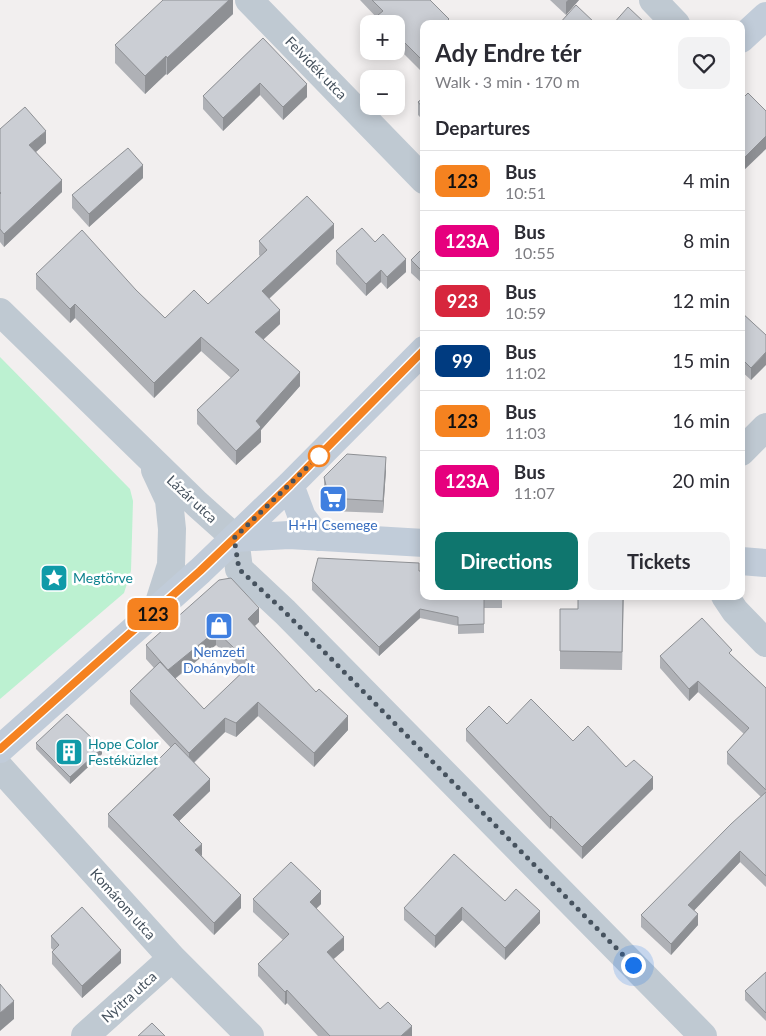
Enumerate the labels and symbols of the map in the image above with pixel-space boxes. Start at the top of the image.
street label: Felvidék utca [282,33,351,103]
unlabelled marker [308,445,330,467]
street label: Lázár utca [164,471,221,526]
supermarket icon: H+H Csemege [318,484,348,514]
place label: H+H Csemege [288,516,378,533]
place icon: Megtörve [39,563,69,593]
place label: Megtörve [73,569,133,586]
line badge: 123 [124,598,182,630]
shop icon: Nemzeti Dohánybolt [204,611,234,641]
place label: Nemzeti Dohánybolt [183,643,255,676]
place label: Hope Color Festéküzlet [88,735,159,768]
building icon: Hope Color Festéküzlet [54,737,84,767]
street label: Komárom utca [87,865,160,943]
your location [621,953,646,978]
street label: Nyitra utca [98,968,160,1026]

